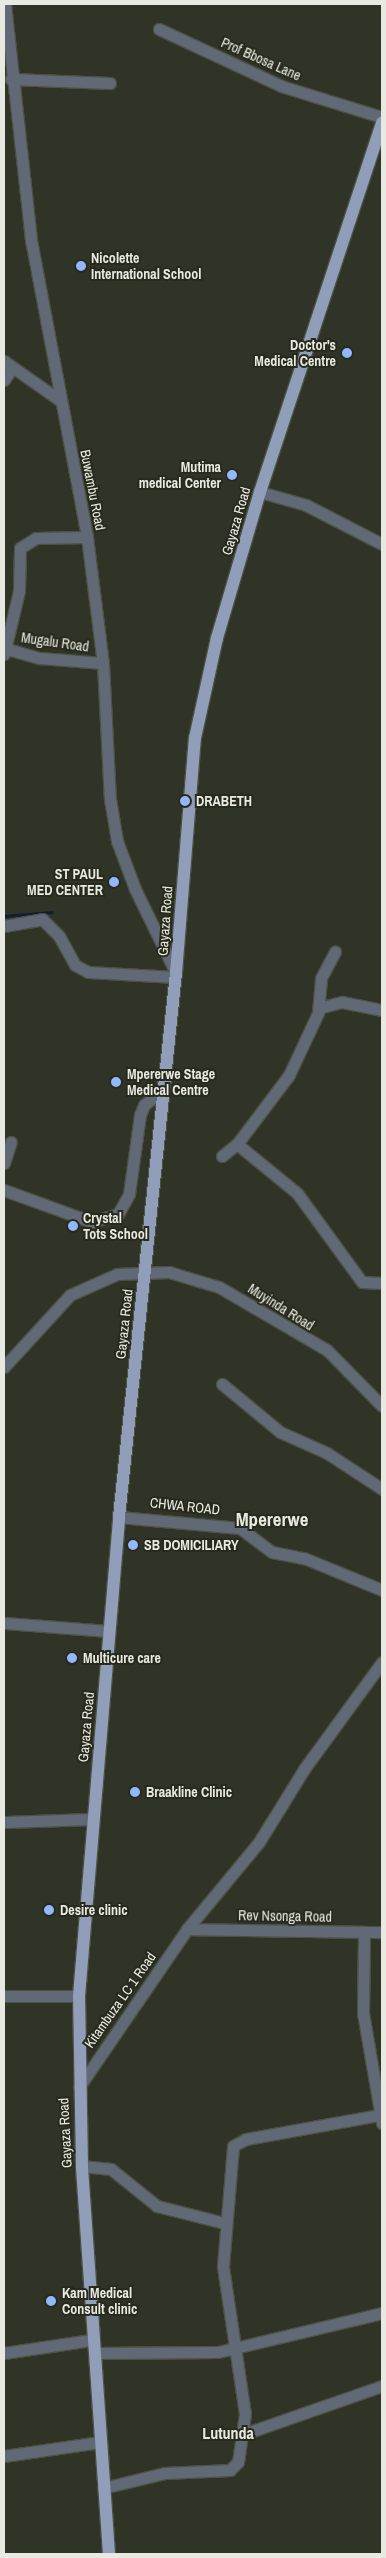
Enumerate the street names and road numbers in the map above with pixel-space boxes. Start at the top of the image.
street label: Prof Bbosa Lane [219,34,303,84]
street label: Buwambu Road [77,448,109,532]
street label: Gayaza Road [218,485,254,557]
street label: Mugalu Road [20,629,90,655]
street label: Gayaza Road [154,885,176,957]
street label: Muyinda Road [245,1280,317,1334]
street label: Gayaza Road [112,1288,136,1360]
street label: CHWA ROAD [149,1494,221,1518]
street label: Gayaza Road [75,1691,97,1763]
street label: Rev Nsonga Road [238,1907,332,1925]
street label: Kitambuza LC 1 Road [81,1949,159,2051]
street label: Gayaza Road [55,2098,75,2168]

